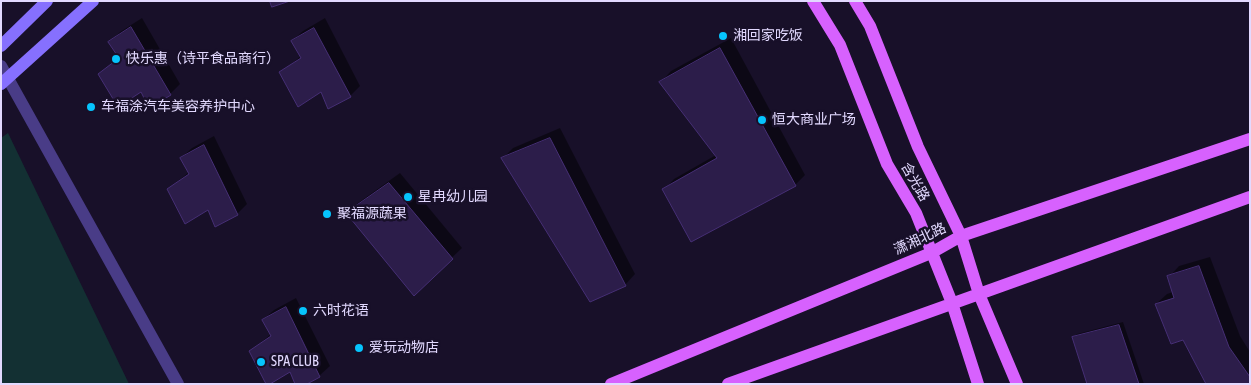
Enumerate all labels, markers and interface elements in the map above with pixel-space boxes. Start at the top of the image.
place label: 湘回家吃饭 [733,28,803,44]
marker: 湘回家吃饭 [717,30,729,42]
place label: 快乐惠（诗平食品商行） [126,51,280,67]
marker: 快乐惠（诗平食品商行） [110,53,122,65]
place label: 车福涂汽车美容养护中心 [101,99,255,115]
marker: 车福涂汽车美容养护中心 [85,101,97,113]
place label: 恒大商业广场 [772,112,856,128]
marker: 恒大商业广场 [756,114,768,126]
street label: 含光路 [897,160,933,204]
place label: 星冉幼儿园 [418,189,488,205]
marker: 星冉幼儿园 [402,191,414,203]
place label: 聚福源蔬果 [337,206,407,222]
marker: 聚福源蔬果 [321,208,333,220]
street label: 潇湘北路 [891,220,949,258]
place label: 六时花语 [313,303,369,319]
marker: 六时花语 [297,305,309,317]
place label: 爱玩动物店 [369,340,439,356]
marker: 爱玩动物店 [353,342,365,354]
place label: SPA CLUB [271,354,319,370]
marker: SPA CLUB [255,356,267,368]

